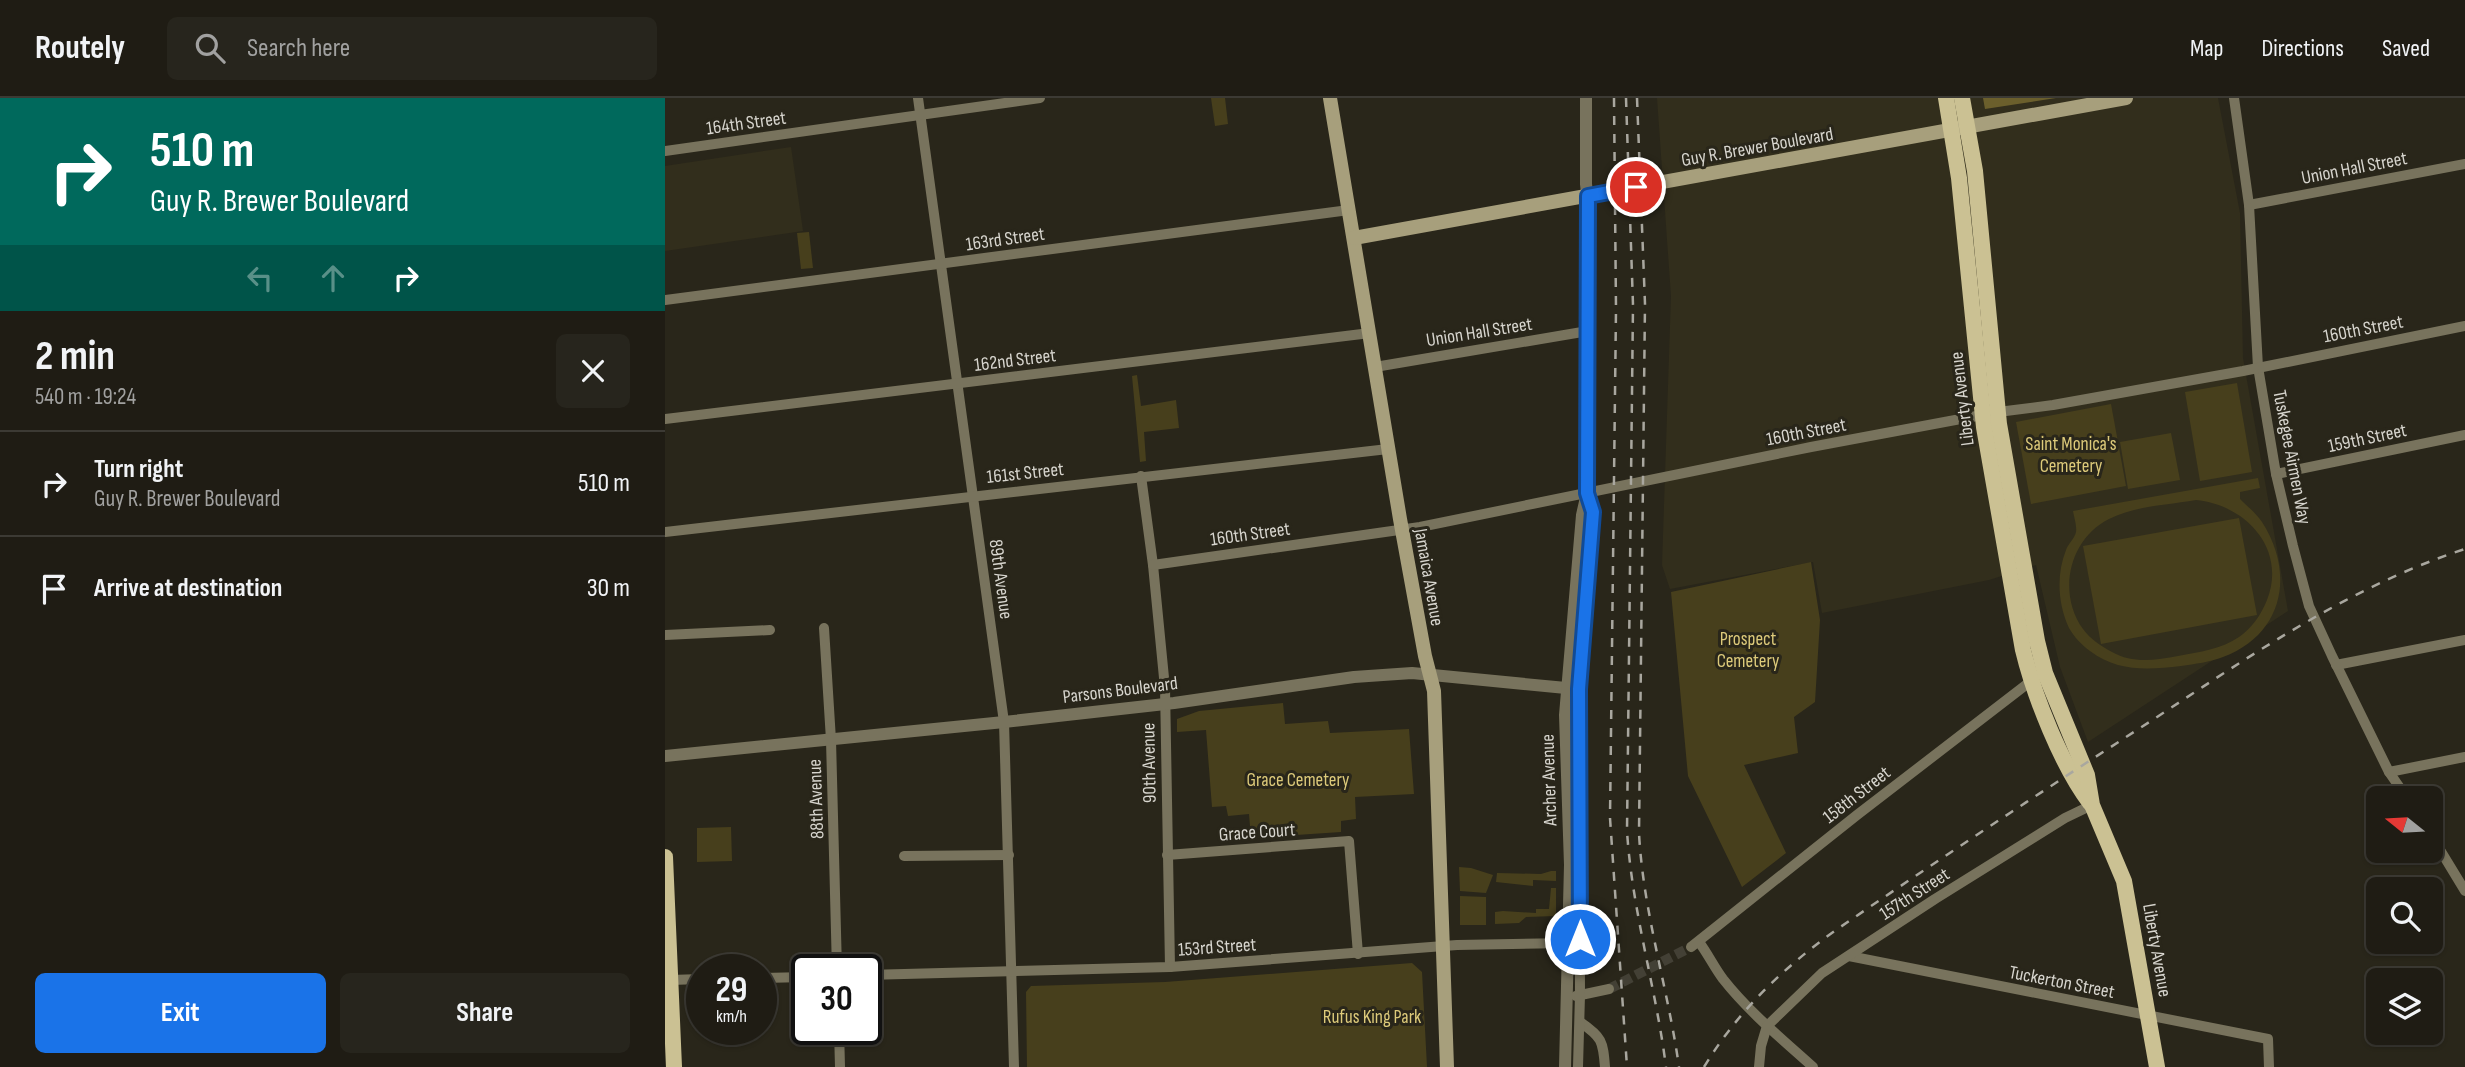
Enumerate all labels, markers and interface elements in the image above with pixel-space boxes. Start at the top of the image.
search box [167,17,657,80]
text: Routely [35,28,125,68]
icon: search [191,29,229,67]
text: Search here [247,33,350,64]
text: Map [2190,34,2223,63]
text: Directions [2261,34,2344,63]
text: Saved [2382,34,2430,63]
street label: 164th Street [705,106,788,140]
text: 510 m [150,122,254,181]
street label: Guy R. Brewer Boulevard [1679,123,1835,172]
icon: right [35,126,126,217]
street label: Union Hall Street [2299,147,2409,190]
pin [1606,157,1666,217]
icon: arrive [1617,168,1655,206]
text: Guy R. Brewer Boulevard [150,182,409,221]
street label: 163rd Street [964,223,1046,256]
icon: left [241,259,279,297]
icon: ahead [314,259,352,297]
icon: right [387,259,425,297]
street label: 160th Street [2322,310,2405,348]
street label: Union Hall Street [1424,313,1534,352]
text: 2 min [35,331,115,382]
button: close [556,334,630,408]
street label: 162nd Street [973,344,1058,377]
street label: Liberty Avenue [1945,351,1980,447]
text: 540 m · 19:24 [35,383,136,411]
street label: Tuskegee Airmen Way [2267,388,2316,527]
street label: 160th Street [1765,413,1848,451]
street label: 159th Street [2326,419,2409,458]
park label: Saint Monica's Cemetery [2025,433,2117,478]
text: Turn right [94,454,183,485]
street label: 161st Street [985,458,1065,489]
icon: right [35,465,73,503]
text: 510 m [578,468,630,499]
text: Guy R. Brewer Boulevard [94,485,280,513]
street label: 160th Street [1209,517,1292,551]
street label: Jamaica Avenue [1408,526,1448,628]
street label: 89th Avenue [984,538,1017,621]
icon: arrive [35,570,73,608]
text: Arrive at destination [94,573,282,604]
text: 30 m [587,573,630,604]
park label: Prospect Cemetery [1717,628,1780,673]
street label: Parsons Boulevard [1061,672,1179,709]
street label: 90th Avenue [1137,723,1162,803]
street label: Archer Avenue [1536,734,1563,827]
street label: 88th Avenue [804,759,829,839]
street label: 158th Street [1818,761,1896,829]
park label: Grace Cemetery [1247,769,1350,792]
north arrow [2366,786,2443,863]
map controls [2366,786,2443,1045]
street label: Grace Court [1218,818,1296,847]
street label: 157th Street [1875,863,1954,925]
button: search [2366,877,2443,954]
position arrow [1543,902,1617,976]
street label: Liberty Avenue [2137,902,2176,999]
street label: 153rd Street [1177,933,1257,962]
speed limit sign: 30 [791,954,882,1045]
street label: Tuckerton Street [2007,961,2117,1004]
button: layers [2366,968,2443,1045]
text: 29 [716,969,747,1012]
button: Exit [35,973,326,1053]
button: Share [340,973,630,1053]
text: km/h [716,1006,747,1027]
park label: Rufus King Park [1323,1006,1422,1029]

